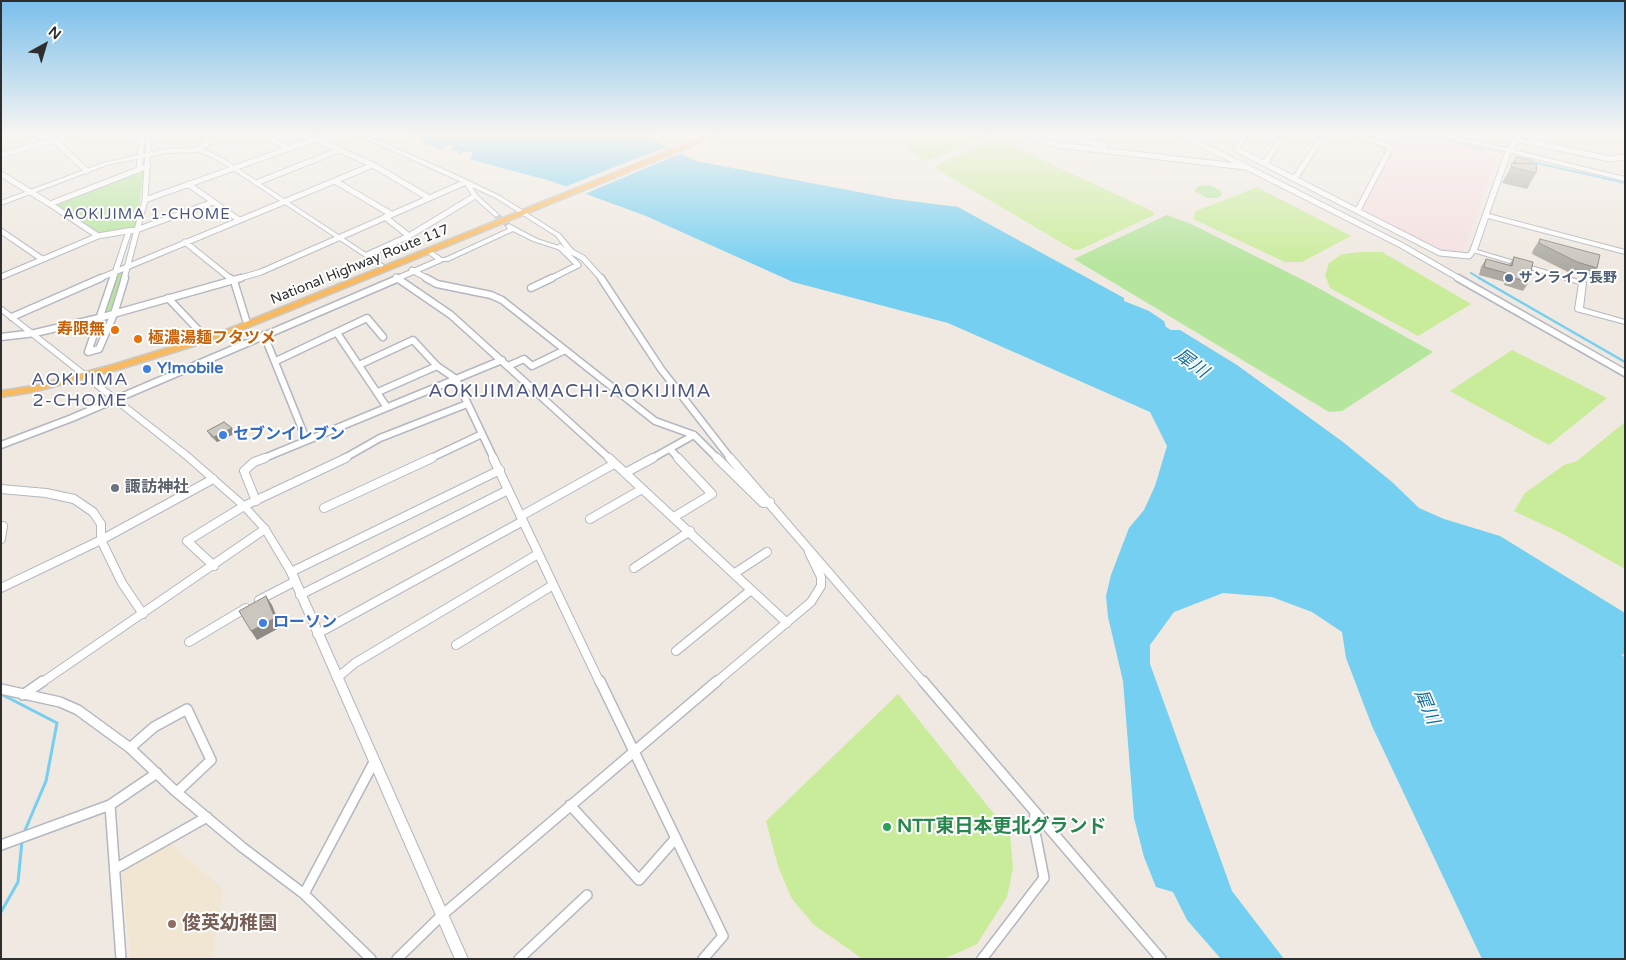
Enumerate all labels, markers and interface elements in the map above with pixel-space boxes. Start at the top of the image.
north arrow [20,20,70,70]
text: N [45,23,64,43]
district label: AOKIJIMA 1-CHOME [61,206,233,224]
street label: National Highway Route 117 [268,221,452,309]
place label: サンライフ長野 [1519,270,1617,286]
marker: サンライフ長野 [1503,272,1515,284]
place label: 寿限無 [57,320,105,340]
marker: 寿限無 [109,324,121,336]
place label: 極濃湯麺フタツメ [148,329,276,349]
marker: 極濃湯麺フタツメ [132,333,144,345]
water label: 犀川 [1170,345,1212,383]
place label: Y!mobile [157,359,223,379]
marker: Y!mobile [141,363,153,375]
district label: AOKIJIMA 2-CHOME [30,369,130,412]
district label: AOKIJIMAMACHI-AOKIJIMA [426,381,714,403]
place label: セブンイレブン [233,425,345,445]
marker: セブンイレブン [217,429,229,441]
place label: 諏訪神社 [125,478,189,498]
marker: 諏訪神社 [109,482,121,494]
place label: ローソン [273,613,337,633]
marker: ローソン [257,617,269,629]
water label: 犀川 [1409,686,1443,728]
place label: NTT東日本更北グランド [897,816,1106,838]
marker: NTT東日本更北グランド [881,821,893,833]
place label: 俊英幼稚園 [182,913,277,935]
marker: 俊英幼稚園 [166,918,178,930]

